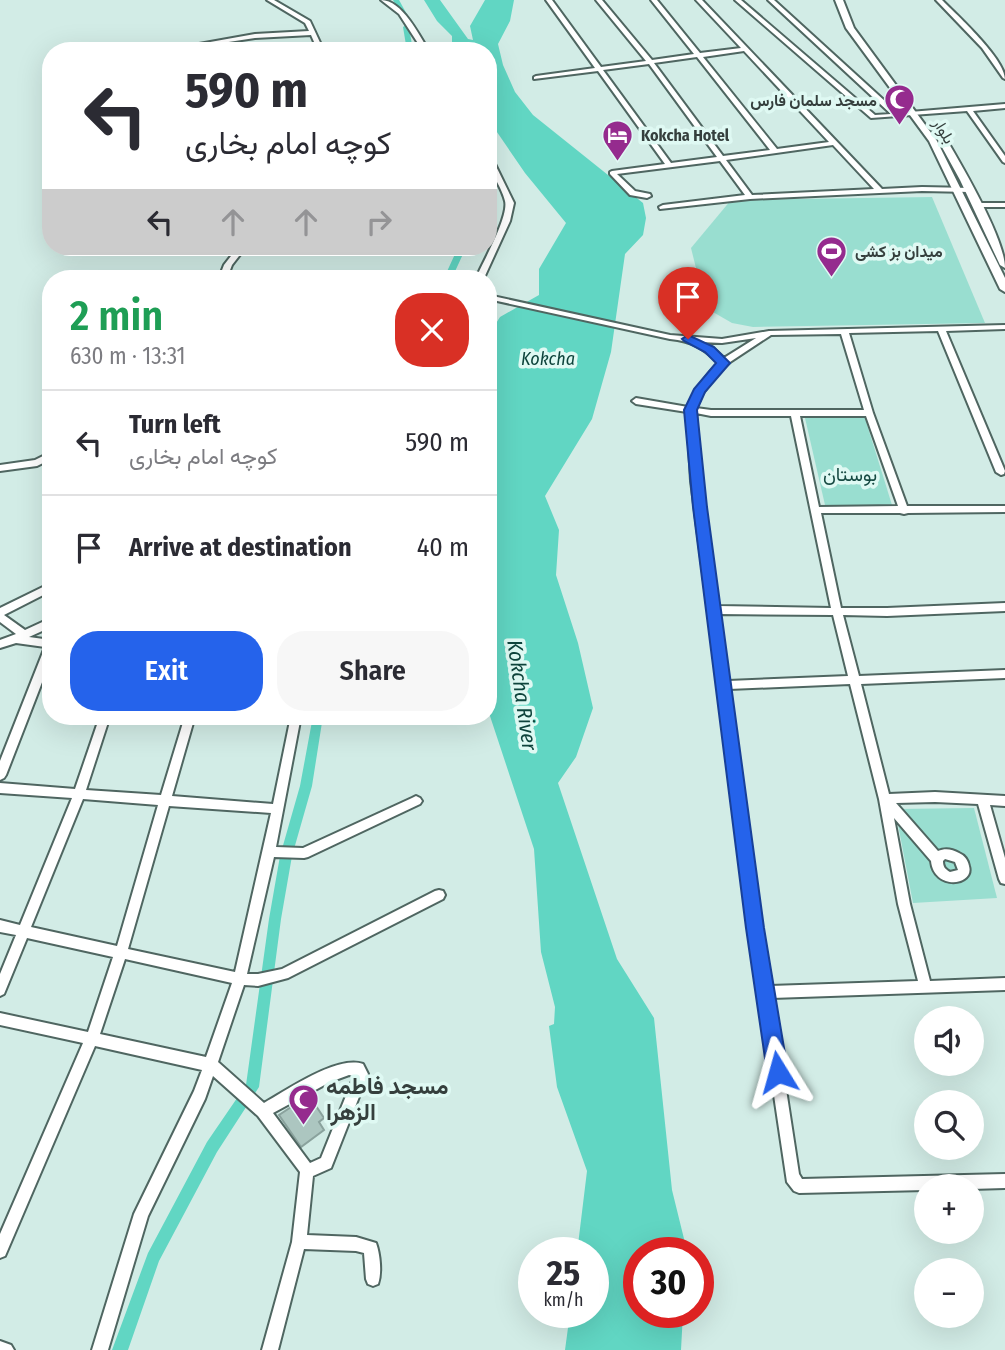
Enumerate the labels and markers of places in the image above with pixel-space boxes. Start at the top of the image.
mosque icon: مسجد سلمان فارس [883,83,917,127]
place label: مسجد سلمان فارس [750,91,877,111]
hotel icon: Kokcha Hotel [601,118,635,162]
place label: Kokcha Hotel [641,126,730,145]
sports icon: میدان بز کشی [815,234,849,278]
place label: میدان بز کشی [855,242,943,262]
pin [658,267,718,339]
place label: مسجد فاطمه الزهرا [326,1072,449,1127]
mosque icon: مسجد فاطمه الزهرا [286,1082,320,1126]

